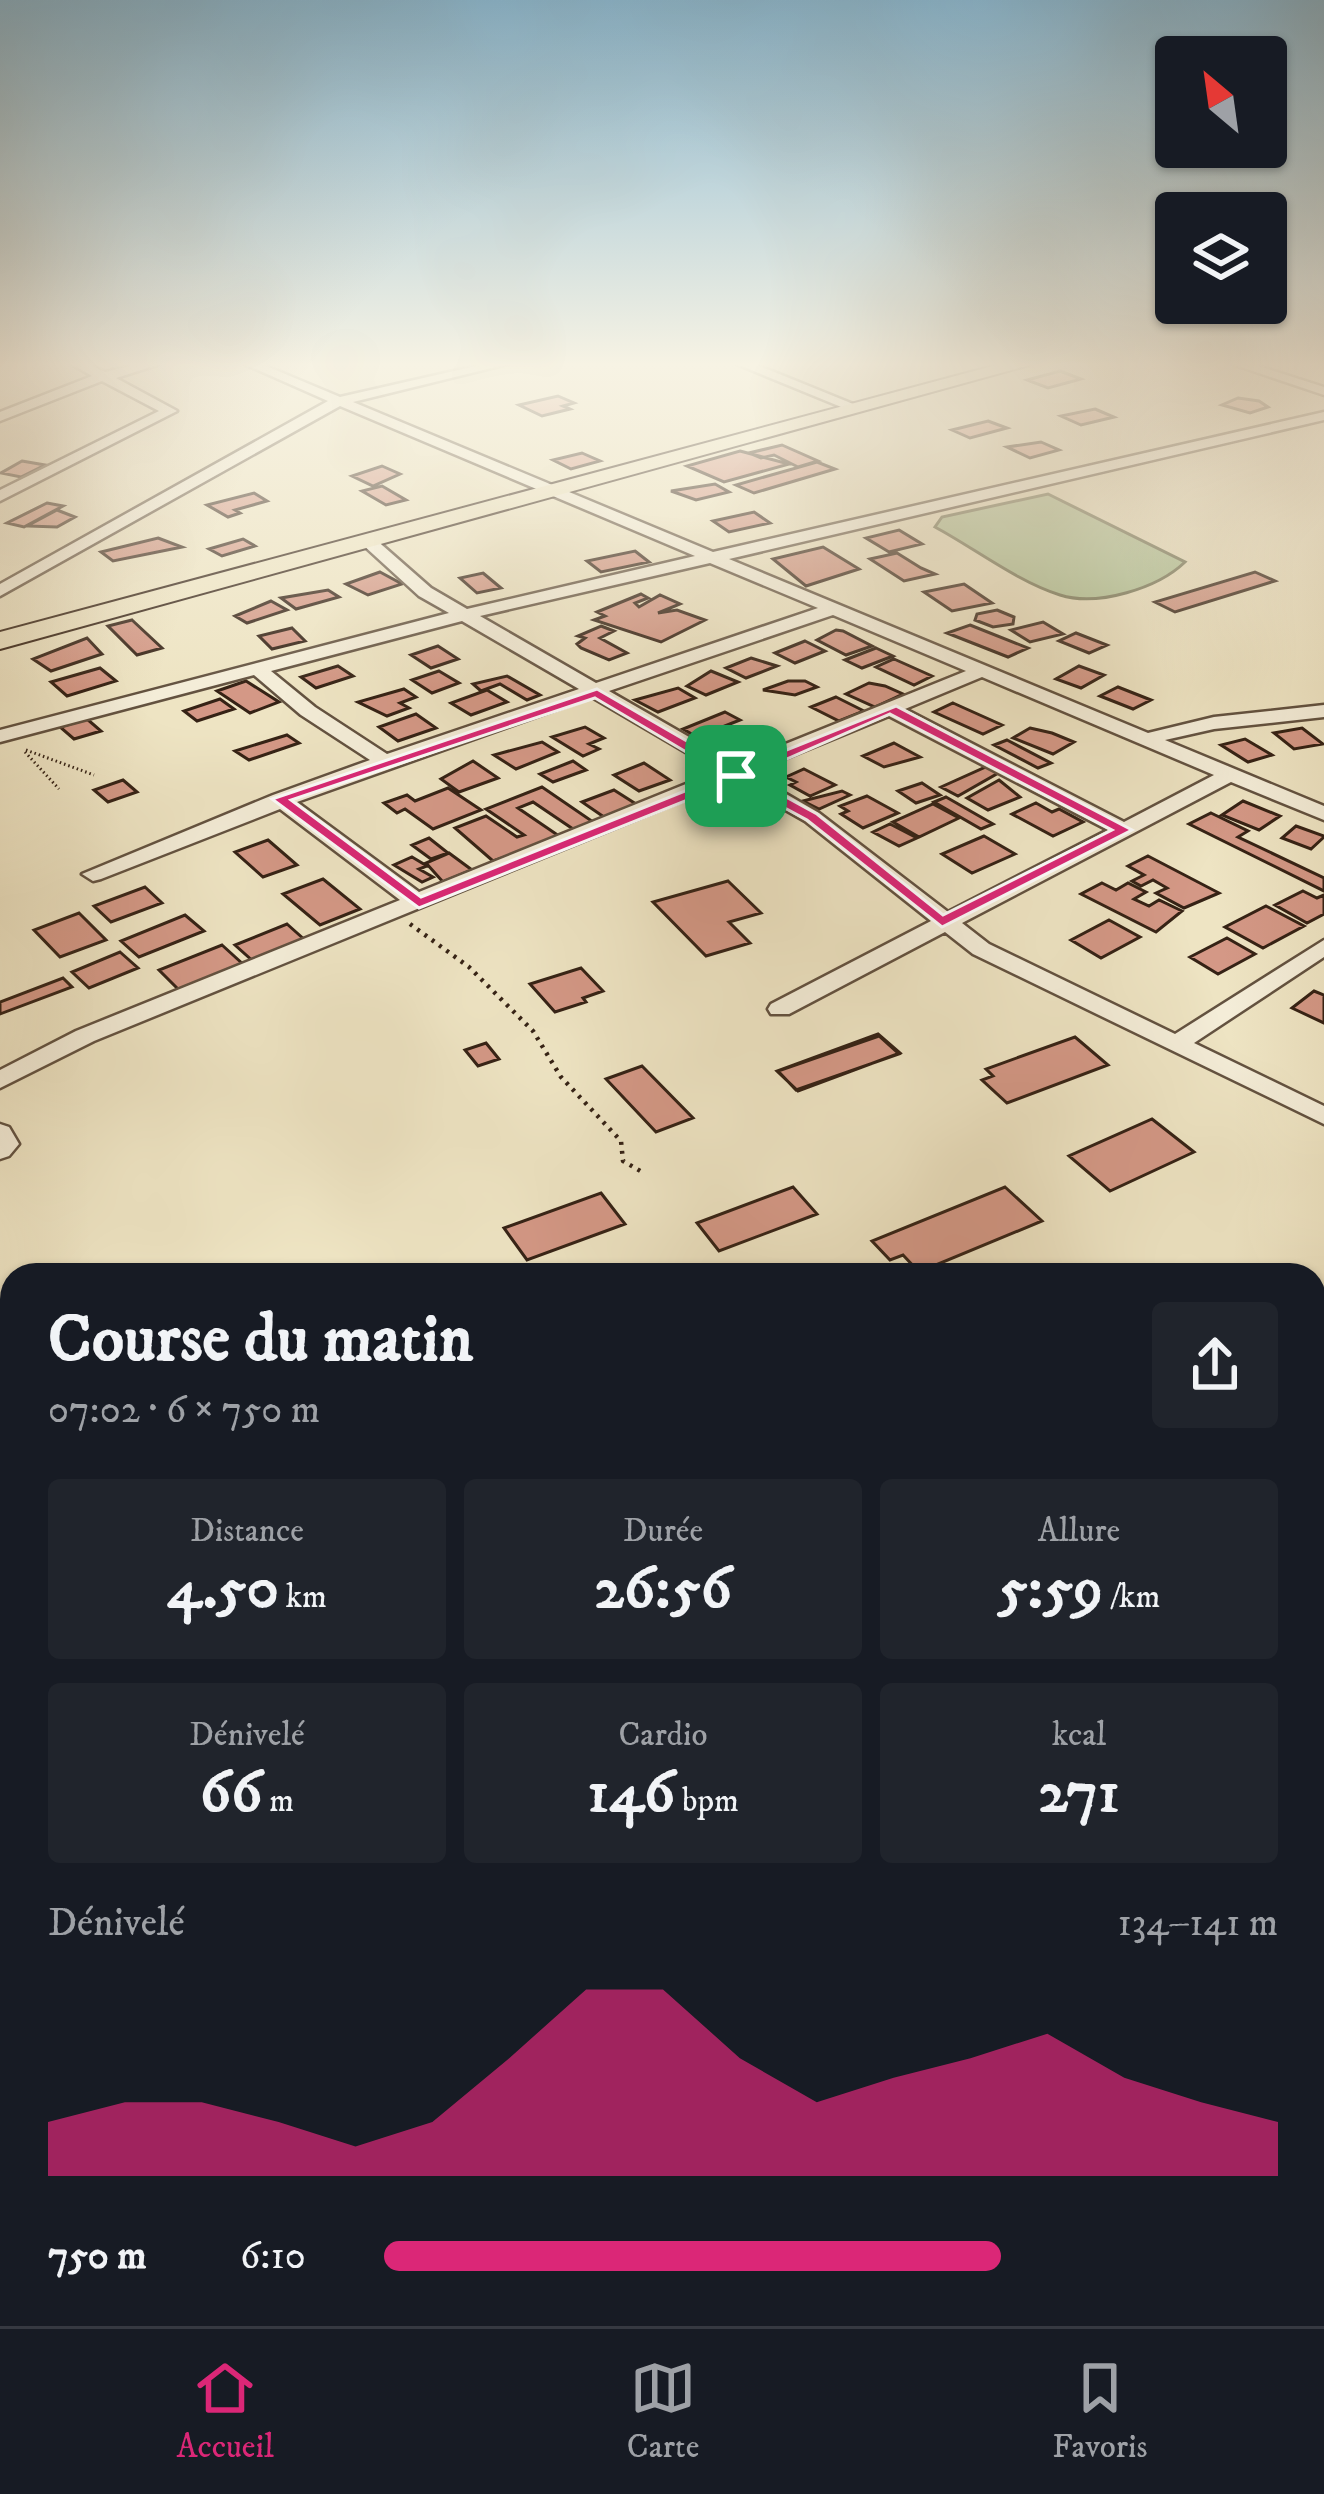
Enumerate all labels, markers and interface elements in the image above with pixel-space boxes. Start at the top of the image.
north arrow [1155,36,1287,168]
map controls [1155,36,1287,324]
button: layers [1155,192,1287,324]
pin [685,725,787,827]
icon: arrive [703,743,769,809]
text: Course du matin [48,1300,473,1382]
button: share [1152,1302,1278,1428]
text: 07:02 · 6 × 750 m [48,1386,320,1435]
text: Distance [190,1511,304,1552]
text: Durée [623,1511,703,1552]
text: Allure [1038,1511,1120,1552]
text: 4.50 [167,1552,279,1627]
text: 26:56 [594,1552,732,1627]
text: 5:59 [998,1552,1103,1627]
text: km [279,1577,327,1618]
text: /km [1103,1577,1160,1618]
text: Dénivelé [189,1715,305,1756]
text: Cardio [618,1715,708,1756]
text: kcal [1052,1715,1106,1756]
text: 66 [200,1756,262,1831]
text: 146 [587,1756,675,1831]
text: 271 [1038,1756,1120,1831]
text: m [262,1781,294,1822]
text: bpm [675,1781,739,1822]
text: Dénivelé [48,1899,185,1948]
text: 134–141 m [1117,1899,1278,1948]
text: 750 m [48,2232,146,2281]
text: 6:10 [240,2232,306,2281]
tab: Accueil [176,2355,274,2468]
tab: Carte [627,2355,699,2468]
tab: Favoris [1052,2355,1148,2468]

